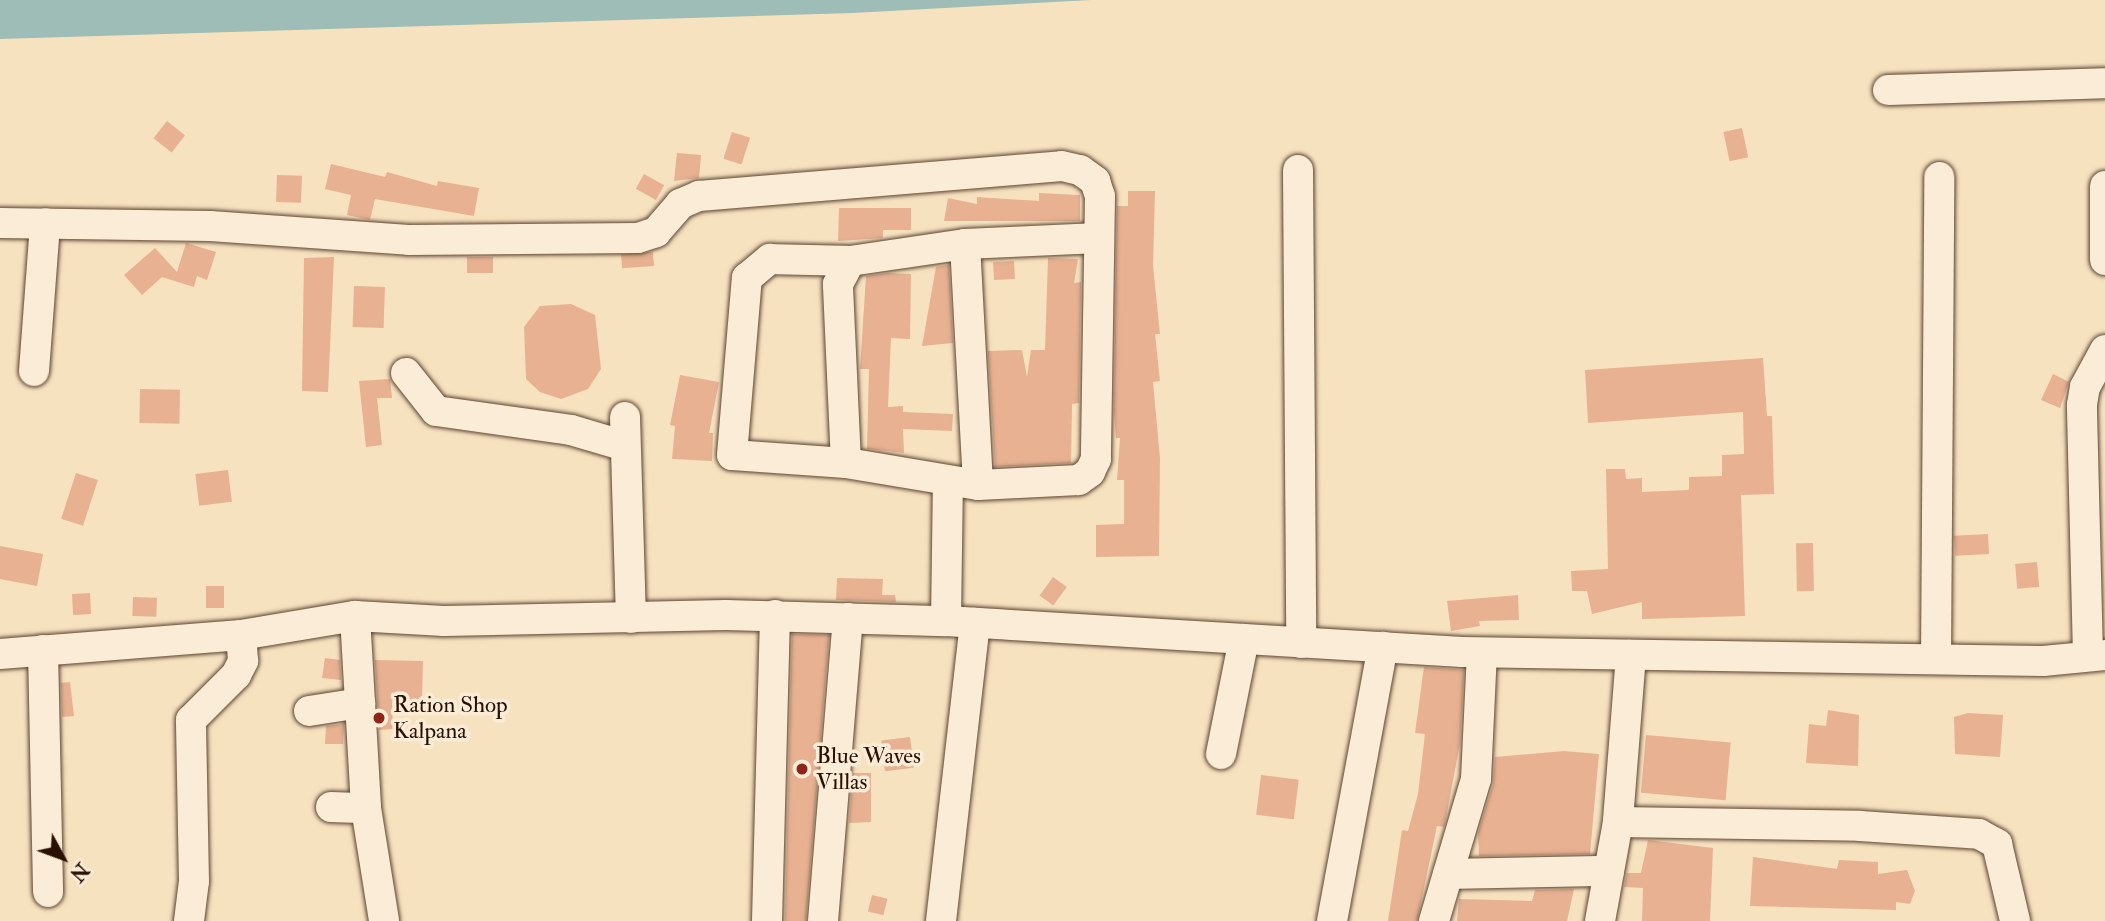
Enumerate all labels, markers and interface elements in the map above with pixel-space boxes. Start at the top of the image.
place label: Ration Shop Kalpana [393,691,508,745]
marker: Ration Shop Kalpana [371,710,387,726]
place label: Blue Waves Villas [816,742,921,796]
marker: Blue Waves Villas [794,761,810,777]
north arrow [28,823,98,893]
text: N [64,857,93,886]

